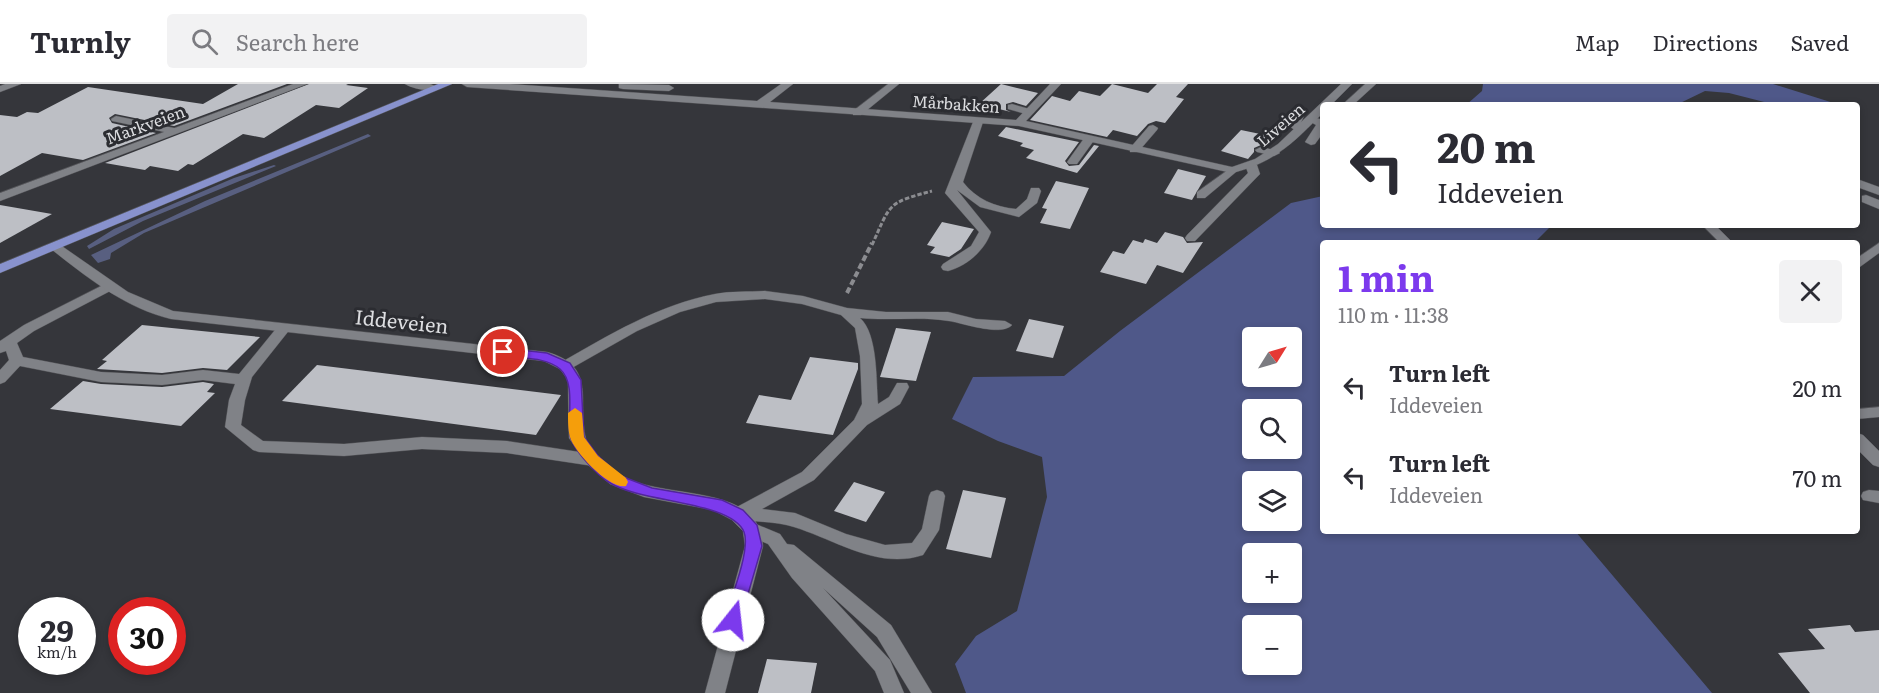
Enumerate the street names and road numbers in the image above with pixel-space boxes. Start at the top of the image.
street label: Mårbakken [911,88,1001,118]
street label: Liveien [1251,96,1309,152]
street label: Markveien [102,98,188,149]
street label: Iddeveien [354,300,450,340]

